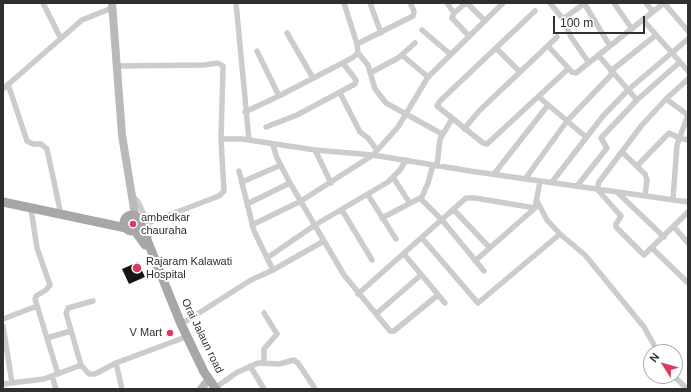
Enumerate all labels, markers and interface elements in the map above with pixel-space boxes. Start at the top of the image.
scale bar [555,8,647,34]
text: 100 m [560,16,593,30]
place label: ambedkar chauraha [141,211,190,237]
marker: ambedkar chauraha [128,219,138,229]
place label: Rajaram Kalawati Hospital [146,255,232,281]
marker: Rajaram Kalawati Hospital [131,262,143,274]
street label: Orai Jalaun road [178,297,226,375]
place label: V Mart [130,326,162,340]
marker: V Mart [165,328,175,338]
north arrow [643,344,683,384]
text: N [647,351,661,364]

